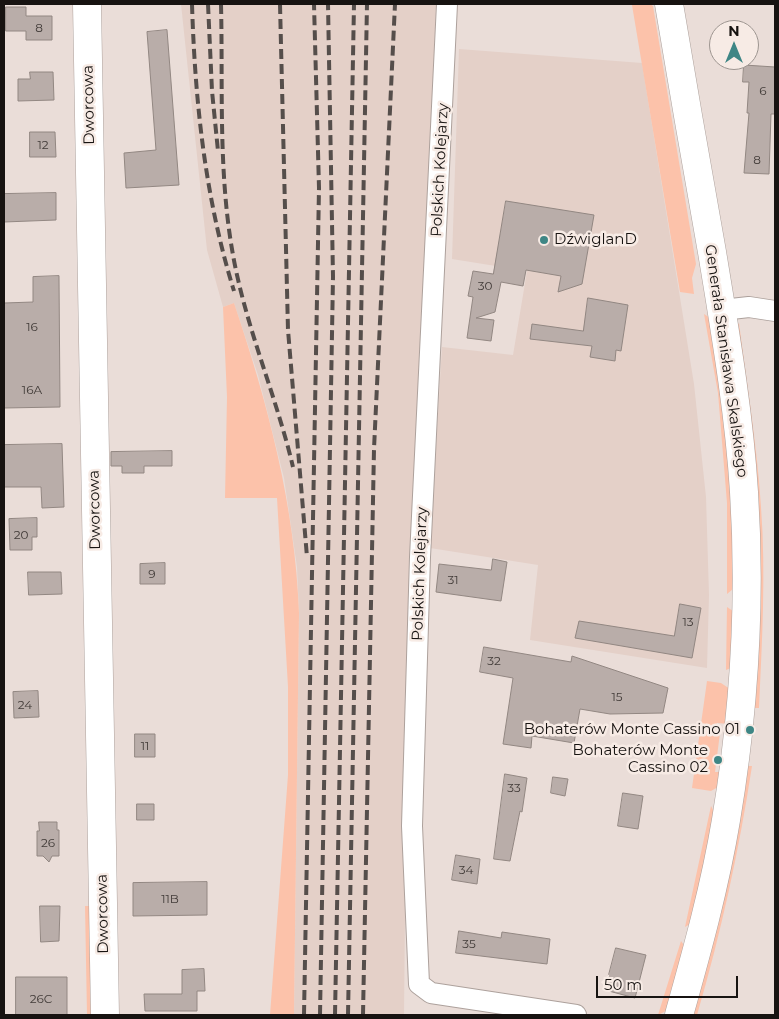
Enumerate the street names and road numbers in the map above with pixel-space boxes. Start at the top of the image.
street label: Dworcowa [79,65,99,145]
street label: Polskich Kolejarzy [428,103,452,237]
street label: Generała Stanisława Skalskiego [701,243,751,479]
street label: Dworcowa [85,470,105,550]
street label: Polskich Kolejarzy [409,507,431,641]
street label: Dworcowa [93,874,113,954]

